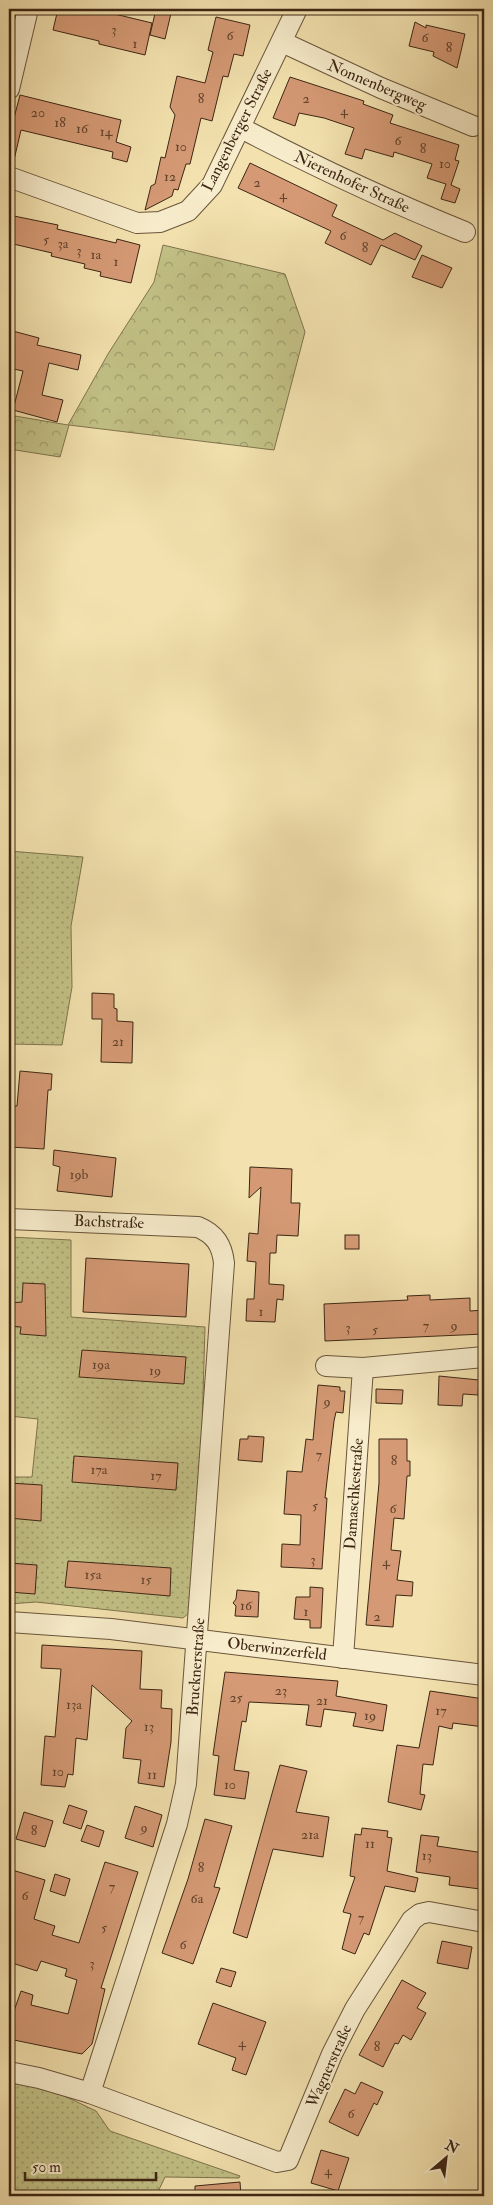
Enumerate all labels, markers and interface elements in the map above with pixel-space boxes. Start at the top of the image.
house number: 3 [111,21,117,38]
house number: 6 [226,27,234,44]
house number: 6 [421,29,429,46]
house number: 1 [133,35,138,52]
house number: 8 [446,39,453,56]
street label: Nonnenbergweg [324,55,431,115]
street label: Langenberger Straße [197,65,277,195]
house number: 8 [198,90,205,107]
house number: 2 [302,90,310,107]
house number: 4 [340,102,349,119]
house number: 20 [31,104,45,121]
house number: 18 [54,114,66,131]
house number: 16 [76,120,89,137]
house number: 14 [100,123,114,140]
house number: 6 [394,132,402,149]
house number: 10 [175,138,187,155]
house number: 8 [420,140,427,157]
street label: Nierenhofer Straße [291,147,413,218]
house number: 10 [439,155,451,172]
house number: 12 [164,168,176,185]
house number: 2 [253,174,261,191]
house number: 4 [279,186,288,203]
house number: 6 [339,227,347,244]
house number: 5 [43,231,50,248]
house number: 3a [57,235,69,252]
house number: 8 [362,239,369,256]
house number: 3 [76,242,82,259]
house number: 1a [91,246,102,263]
house number: 1 [114,253,119,270]
house number: 21 [112,1033,124,1050]
house number: 19b [70,1166,89,1183]
street label: Bachstraße [73,1211,145,1233]
house number: 1 [259,1303,264,1320]
house number: 7 [423,1317,430,1334]
house number: 9 [449,1317,458,1334]
house number: 3 [345,1319,351,1336]
house number: 5 [372,1321,379,1338]
house number: 19a [92,1356,110,1373]
house number: 19 [149,1362,161,1379]
house number: 9 [322,1393,331,1410]
street label: Damaschkestraße [340,1437,368,1550]
house number: 7 [316,1446,323,1463]
house number: 8 [391,1452,398,1469]
house number: 17a [90,1461,108,1478]
house number: 17 [150,1467,162,1484]
house number: 5 [312,1497,319,1514]
house number: 6 [389,1500,397,1517]
house number: 3 [310,1551,316,1568]
house number: 4 [382,1553,391,1570]
house number: 15a [85,1566,102,1583]
house number: 15 [140,1571,152,1588]
house number: 16 [240,1597,253,1614]
house number: 1 [304,1603,309,1620]
house number: 2 [373,1608,381,1625]
street label: Brucknerstraße [183,1617,209,1717]
street label: Oberwinzerfeld [226,1633,328,1665]
house number: 23 [275,1682,287,1699]
house number: 25 [229,1689,243,1706]
house number: 21 [316,1692,328,1709]
house number: 13a [66,1696,82,1713]
house number: 17 [435,1702,447,1719]
house number: 19 [364,1707,376,1724]
house number: 13 [144,1718,154,1735]
house number: 10 [52,1763,64,1780]
house number: 11 [147,1766,157,1783]
house number: 10 [224,1776,236,1793]
house number: 9 [139,1819,148,1836]
house number: 8 [31,1822,38,1839]
house number: 21a [301,1826,319,1843]
house number: 11 [365,1835,375,1852]
house number: 13 [422,1847,432,1864]
house number: 8 [198,1859,205,1876]
house number: 7 [109,1878,116,1895]
house number: 6 [21,1887,29,1904]
house number: 6a [191,1890,204,1907]
house number: 7 [358,1909,365,1926]
house number: 5 [101,1919,108,1936]
house number: 6 [179,1936,187,1953]
house number: 3 [89,1955,95,1972]
street label: Wagnerstraße [301,2021,356,2112]
house number: 4 [238,2034,247,2051]
house number: 8 [374,2038,381,2055]
house number: 6 [347,2105,355,2122]
north arrow [420,2132,470,2182]
text: N [441,2136,462,2158]
scale bar [25,2150,156,2182]
text: 50 m [32,2158,61,2177]
house number: 4 [324,2162,333,2179]

